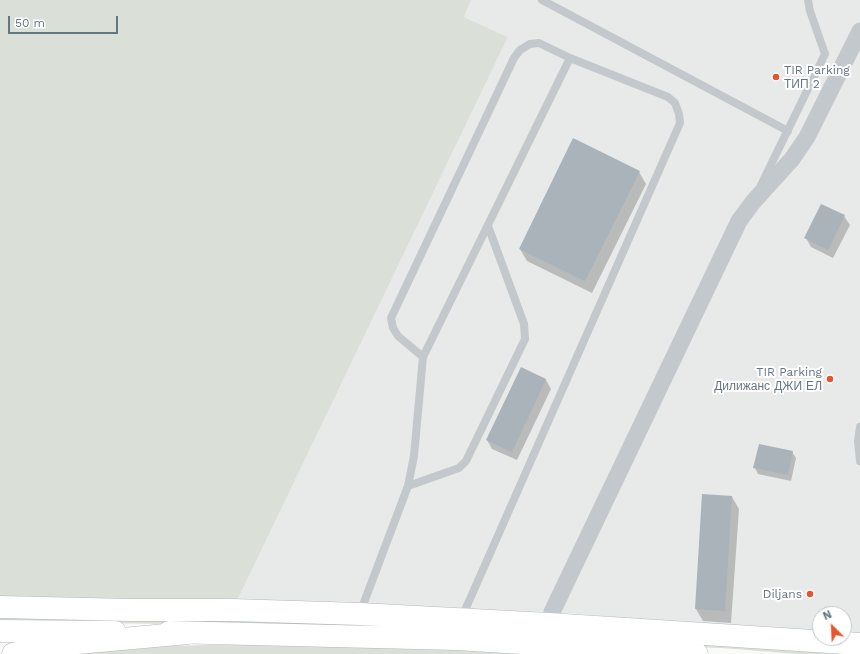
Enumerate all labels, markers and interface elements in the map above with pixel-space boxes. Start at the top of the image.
scale bar [10,8,120,34]
text: 50 m [15,16,45,30]
place label: TIR Parking ТИП 2 [784,63,850,91]
marker: TIR Parking ТИП 2 [771,72,781,82]
place label: TIR Parking Дилижанс ДЖИ ЕЛ [714,365,822,393]
marker: TIR Parking Дилижанс ДЖИ ЕЛ [825,374,835,384]
place label: Diljans [763,587,802,601]
marker: Diljans [805,589,815,599]
north arrow [812,606,852,646]
text: N [821,608,834,623]

